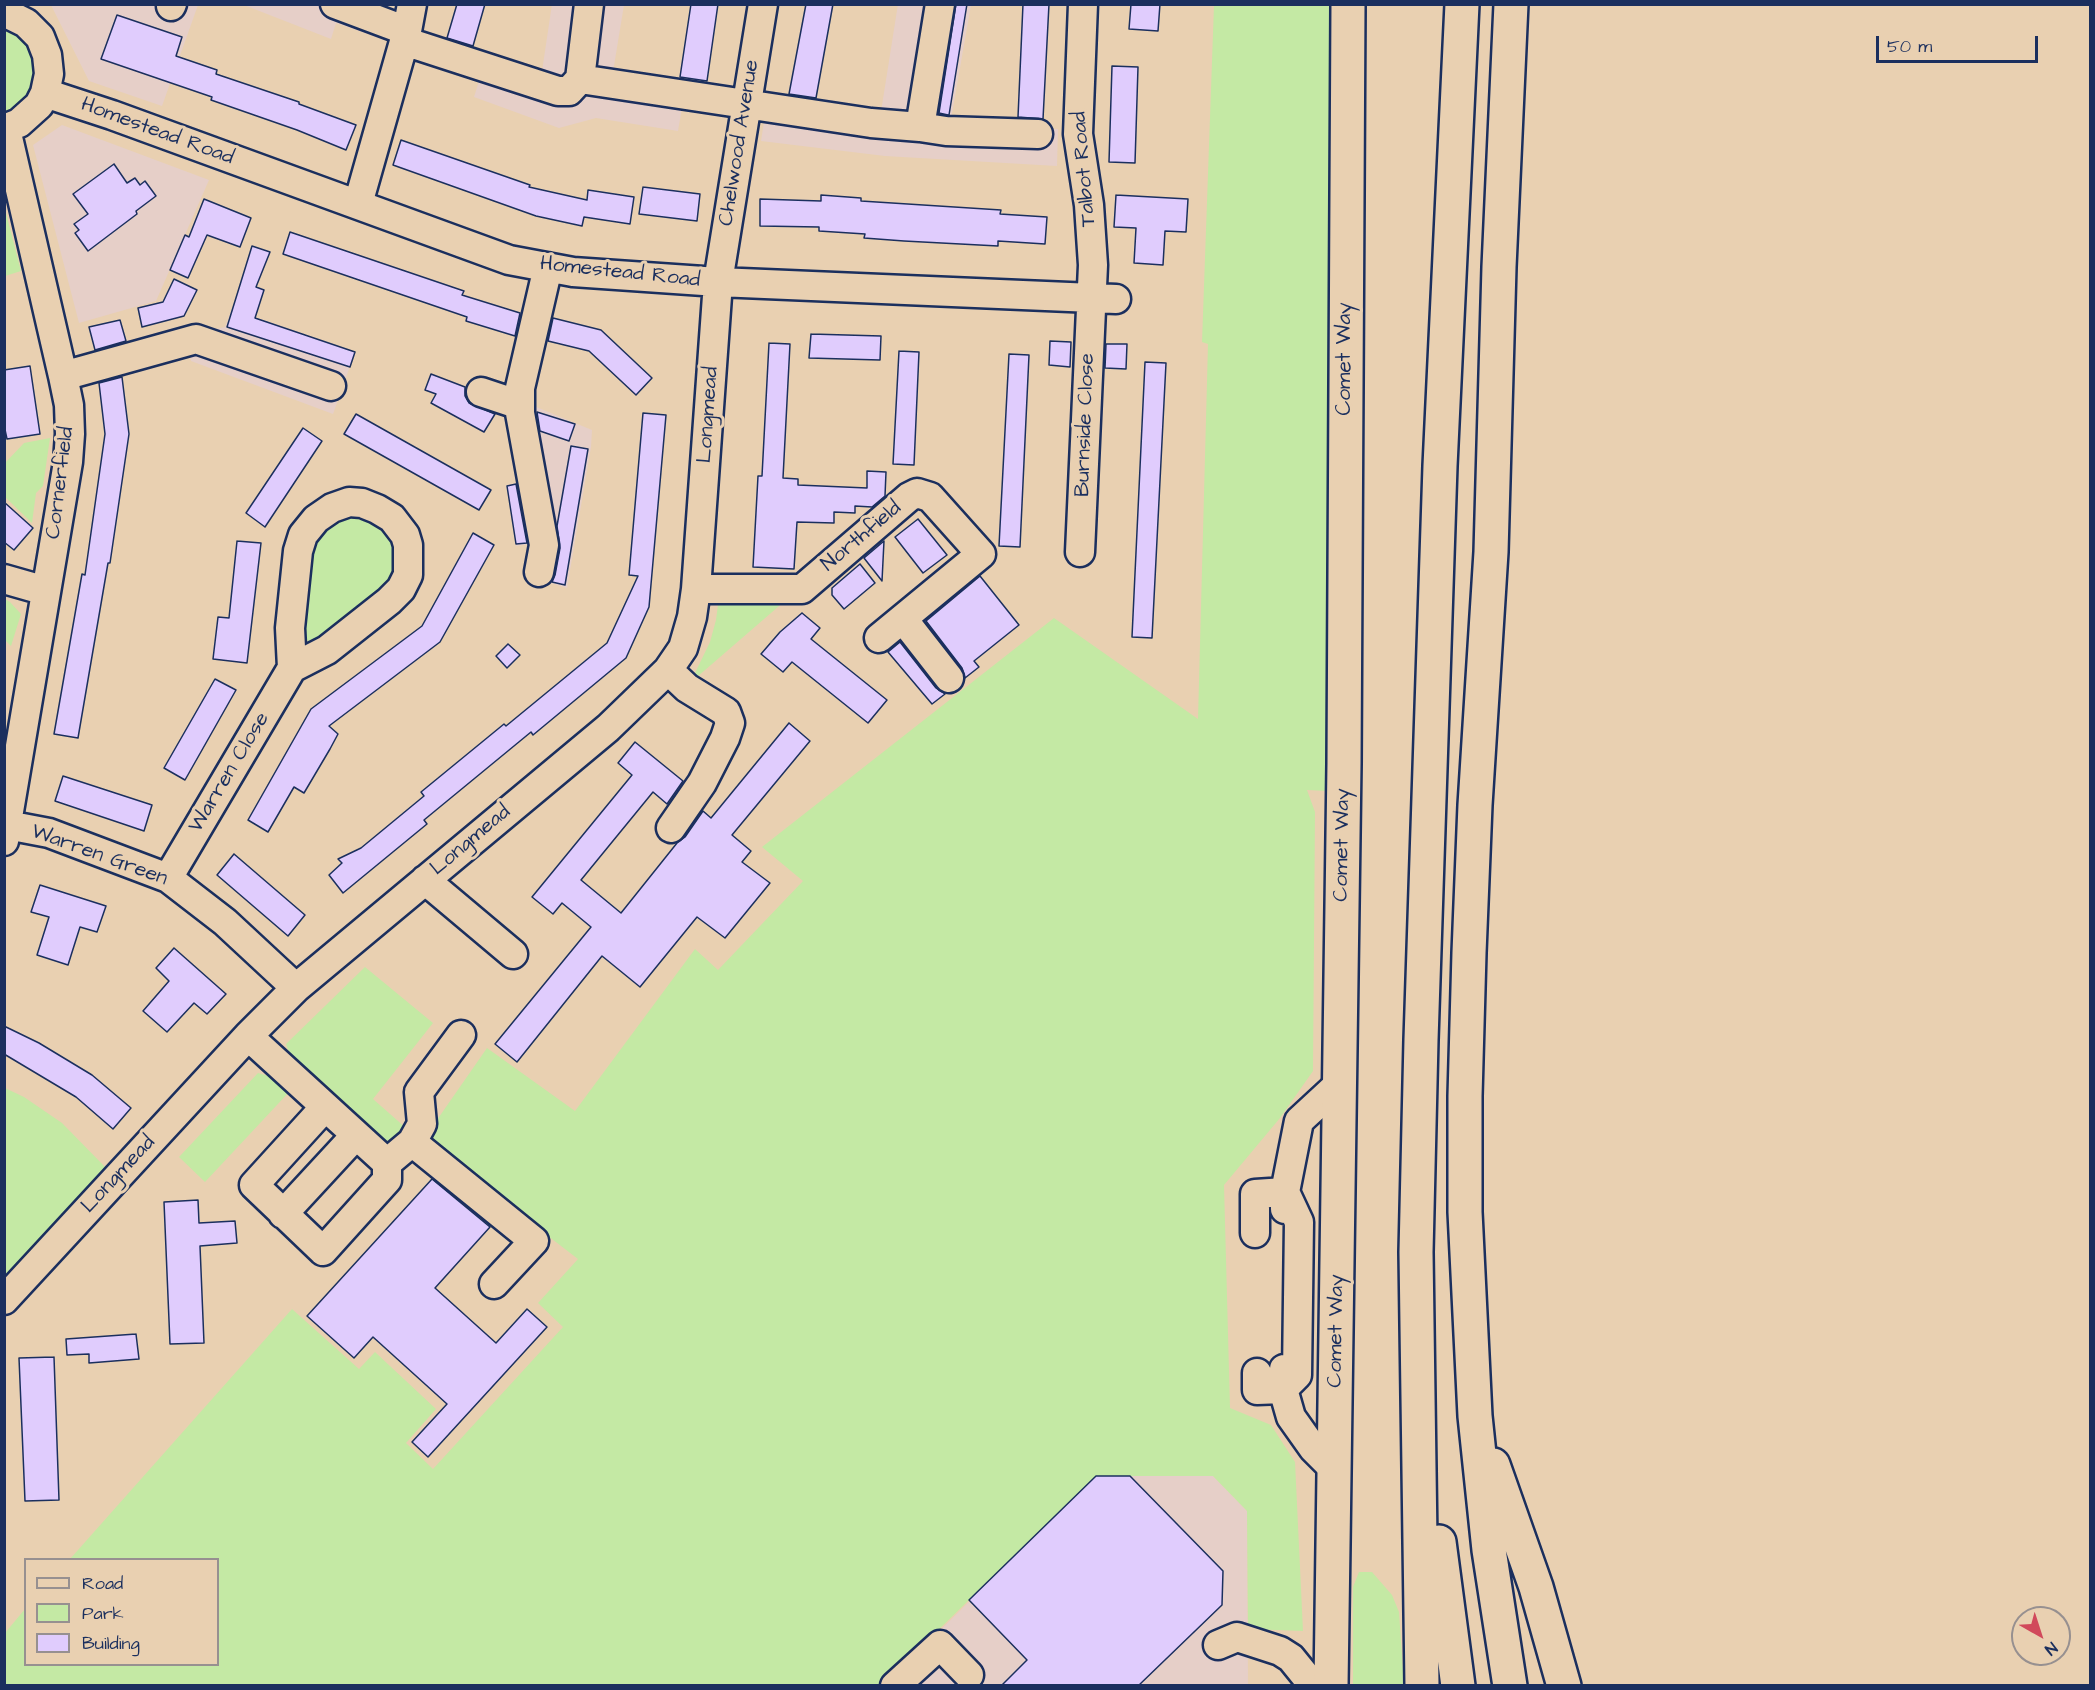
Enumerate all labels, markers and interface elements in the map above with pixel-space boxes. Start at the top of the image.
scale bar [1879,24,2041,62]
text: 50 m [1887,34,1932,59]
street label: Chelwood Avenue [714,58,766,228]
street label: Homestead Road [77,93,237,171]
street label: Talbot Road [1067,110,1103,228]
street label: Homestead Road [539,252,701,294]
street label: Comet Way [1333,302,1359,416]
street label: Burnside Close [1071,353,1101,497]
street label: Longmead [693,366,725,464]
street label: Cornerfield [42,425,80,541]
street label: Northfield [817,496,907,578]
street label: Warren Close [184,708,276,838]
street label: Comet Way [1329,788,1357,902]
street label: Longmead [426,800,516,882]
street label: Warren Green [27,820,171,892]
street label: Longmead [77,1131,161,1219]
street label: Comet Way [1323,1274,1351,1388]
legend [24,1558,219,1666]
text: Road [82,1571,123,1596]
text: Park [82,1601,124,1626]
north arrow [2011,1606,2071,1666]
text: Building [82,1631,140,1656]
text: N [2040,1637,2062,1660]

